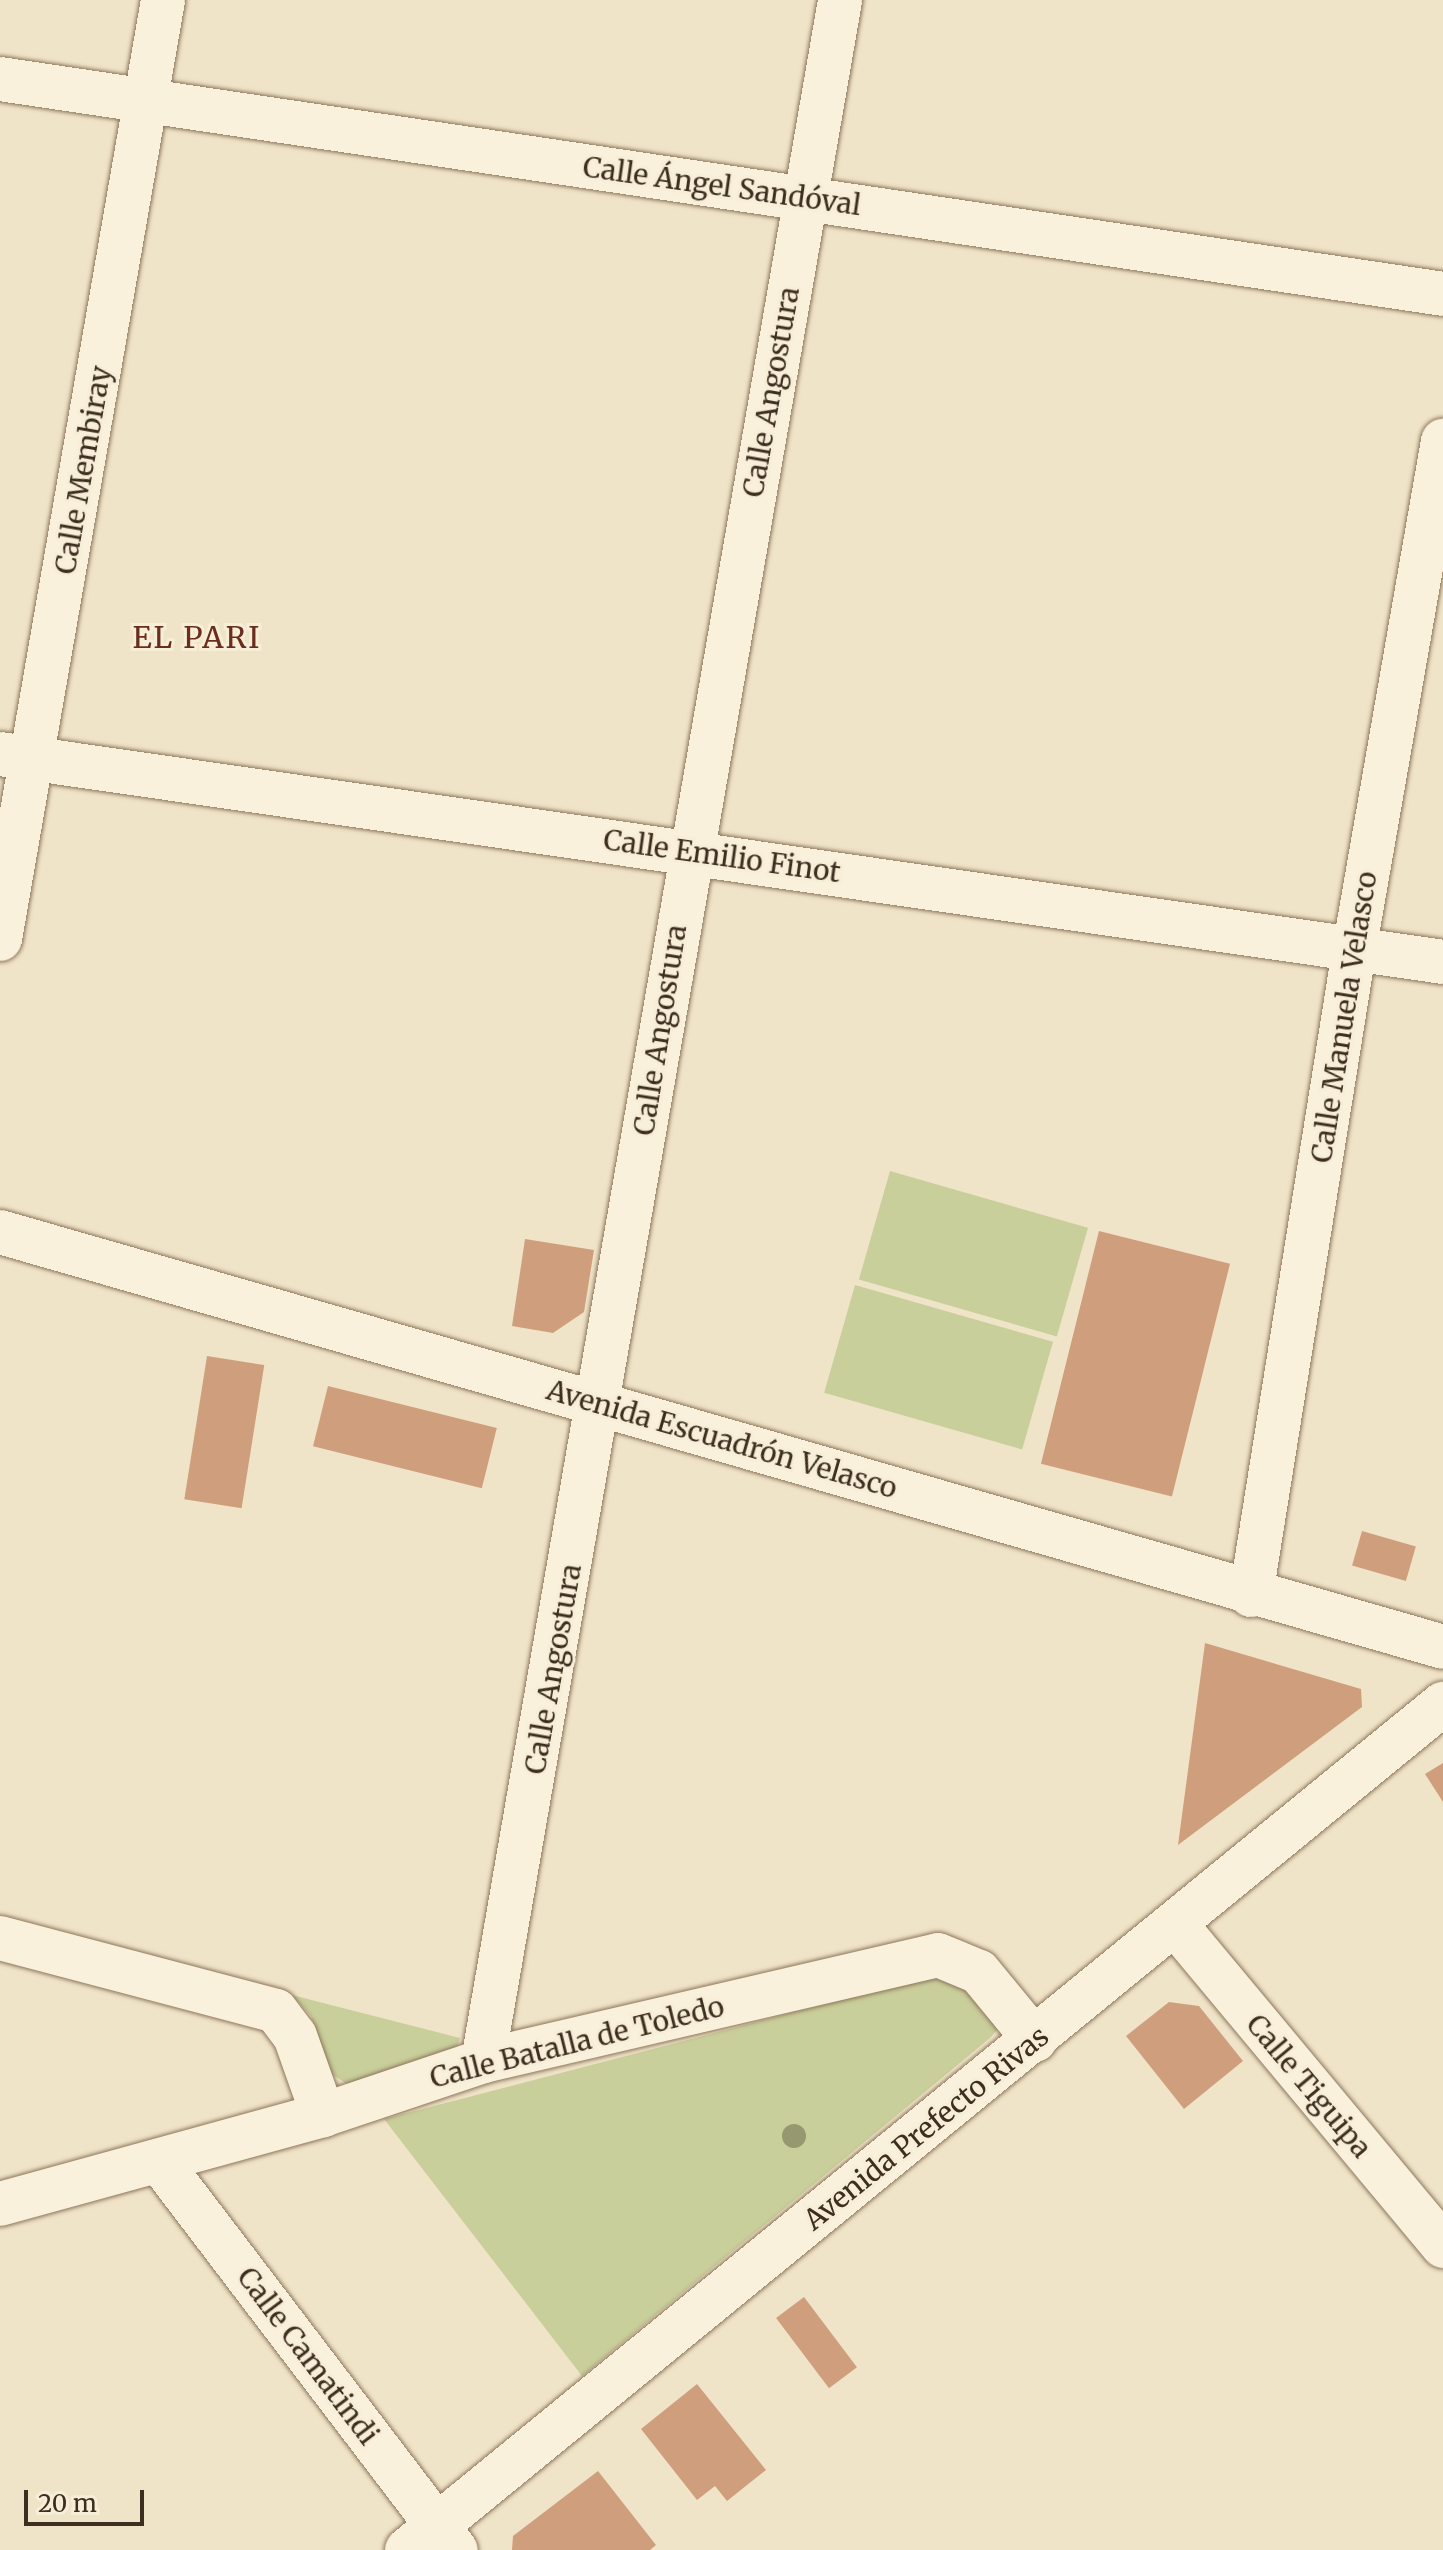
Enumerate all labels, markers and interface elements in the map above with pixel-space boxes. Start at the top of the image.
street label: Calle Ángel Sandóval [581,150,863,222]
street label: Calle Angostura [736,284,806,500]
street label: Calle Membiray [48,363,118,577]
district label: EL PARI [133,619,261,655]
street label: Calle Emilio Finot [601,823,843,889]
street label: Calle Manuela Velasco [1304,869,1384,1165]
street label: Calle Angostura [627,922,693,1138]
street label: Avenida Escuadrón Velasco [543,1373,901,1505]
street label: Calle Angostura [518,1561,588,1777]
street label: Calle Batalla de Toledo [426,1989,728,2095]
street label: Calle Tiguipa [1239,2008,1379,2164]
street label: Avenida Prefecto Rivas [797,2019,1055,2237]
street label: Calle Camatindi [230,2261,386,2451]
scale bar [28,2474,148,2524]
text: 20 m [38,2488,97,2519]

